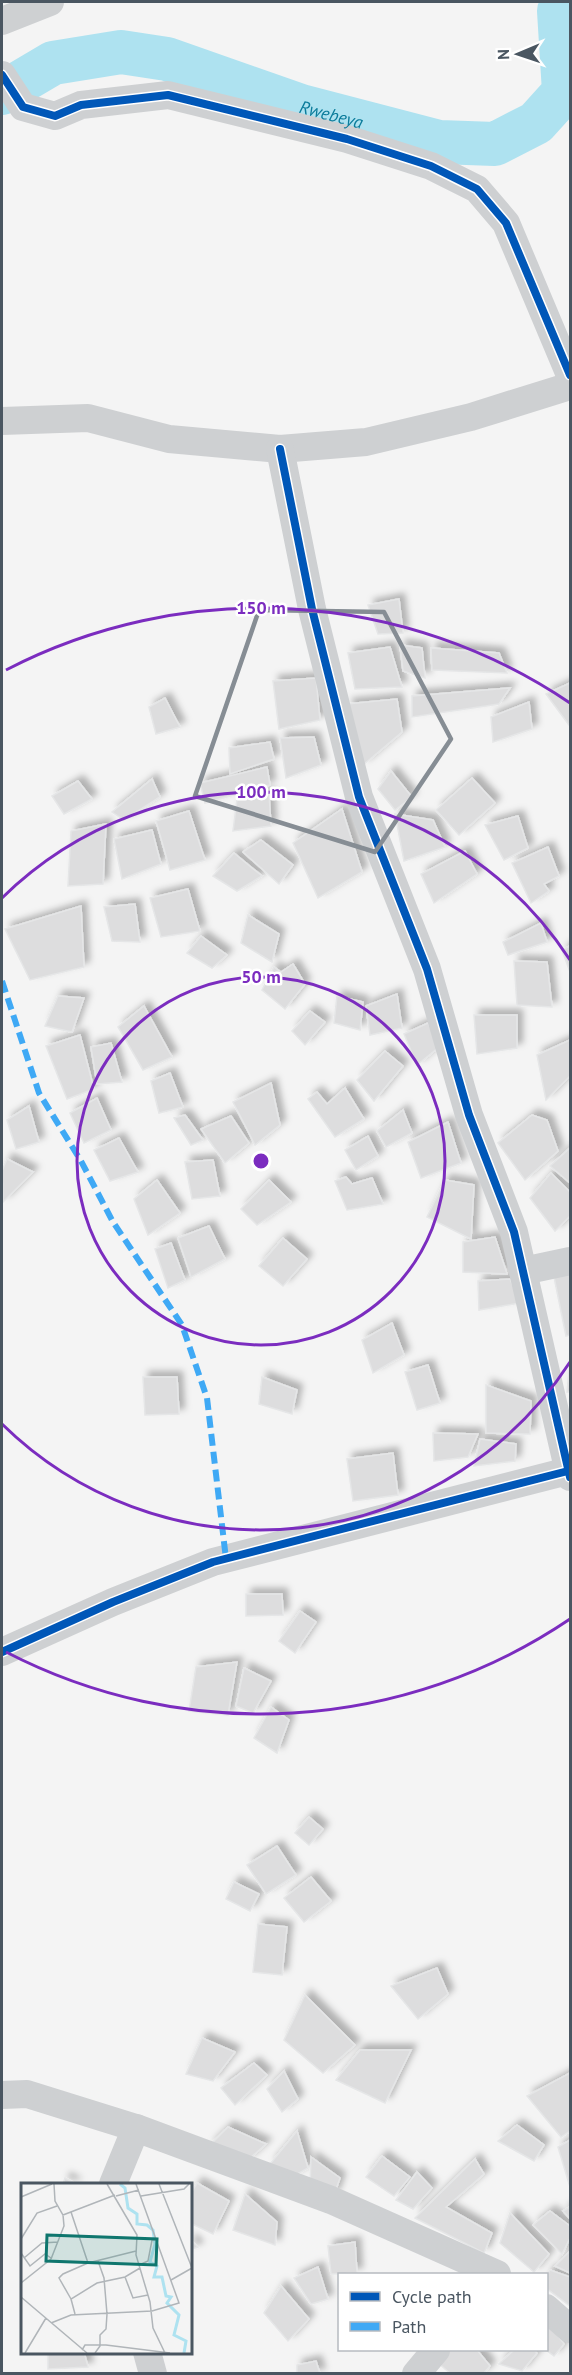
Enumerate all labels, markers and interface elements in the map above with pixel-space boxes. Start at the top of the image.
north arrow [488,24,548,84]
text: N [493,49,513,60]
water label: Rwebeya [297,95,366,133]
text: 150 m [236,596,286,619]
text: 100 m [236,780,286,803]
text: 50 m [241,965,281,988]
centre of rings [251,1151,271,1171]
inset map [21,2183,192,2354]
legend [338,2273,548,2351]
text: Cycle path [392,2285,472,2308]
text: Path [392,2315,426,2338]

